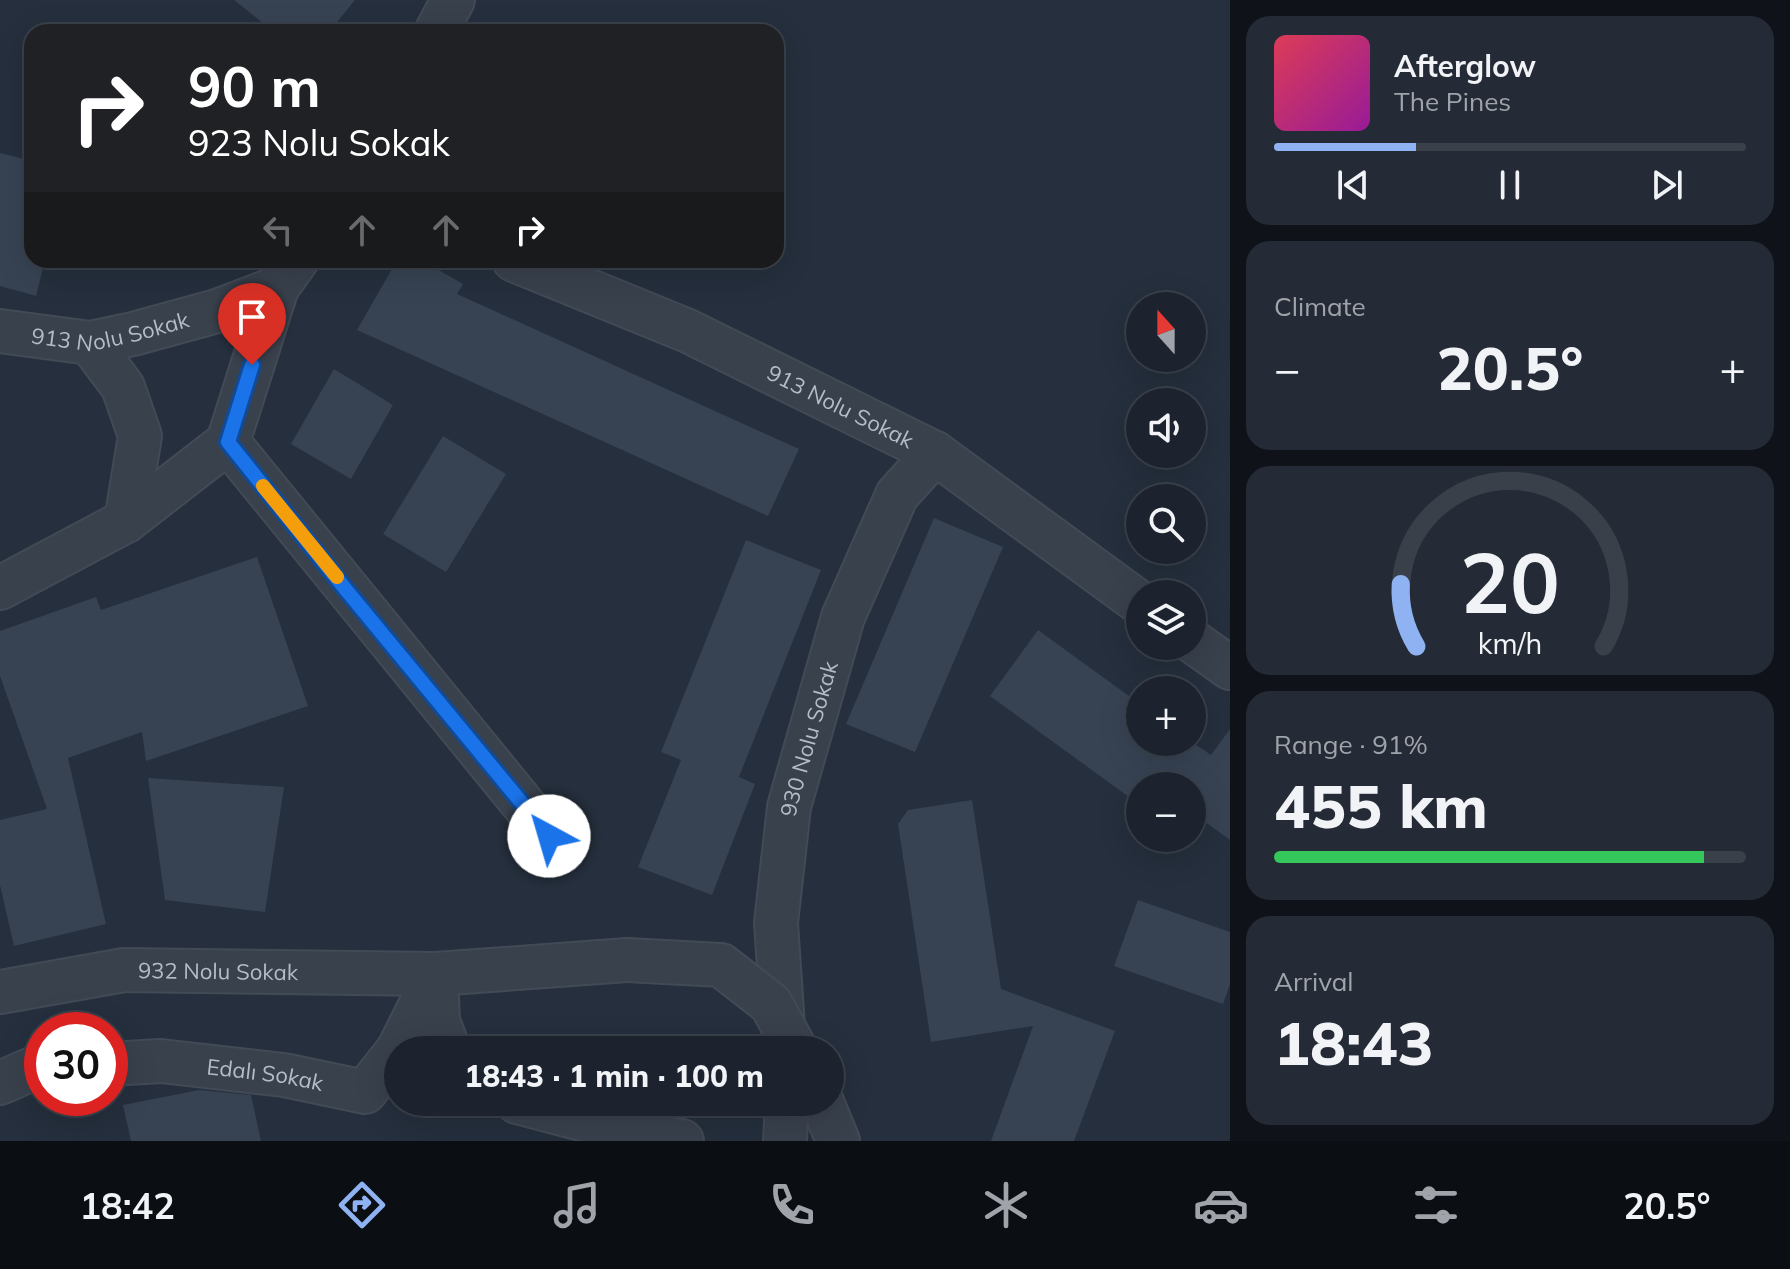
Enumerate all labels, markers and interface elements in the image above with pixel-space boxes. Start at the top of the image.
text: Afterglow [1394,47,1536,85]
text: 90 m [188,51,321,121]
icon: right [56,56,160,160]
text: The Pines [1394,85,1511,118]
text: 923 Nolu Sokak [188,120,450,165]
icon: previous [1331,163,1375,207]
icon: pause [1488,163,1532,207]
icon: next [1645,163,1689,207]
icon: left [256,208,300,252]
icon: ahead [340,208,384,252]
icon: ahead [424,208,468,252]
icon: right [508,208,552,252]
pin [218,283,286,365]
text: Climate [1274,290,1366,323]
north arrow [1126,292,1206,372]
map controls [1126,292,1206,852]
icon: arrive [230,295,274,339]
street label: 913 Nolu Sokak [30,305,193,357]
text: 20.5° [1437,330,1583,405]
text: − [1274,341,1300,396]
text: + [1720,341,1746,396]
street label: 913 Nolu Sokak [763,358,919,455]
button: sound [1126,388,1206,468]
button: search [1126,484,1206,564]
text: 20 [1460,528,1560,633]
button: layers [1126,580,1206,660]
text: km/h [1478,625,1542,661]
street label: 930 Nolu Sokak [774,657,844,818]
button: + [1126,676,1206,756]
text: Range · 91% [1274,728,1428,761]
text: 455 km [1274,768,1488,843]
button: − [1126,772,1206,852]
position arrow [507,794,591,878]
street label: 932 Nolu Sokak [138,956,299,986]
text: Arrival [1274,965,1354,998]
text: 18:43 [1274,1005,1434,1080]
speed limit sign: 30 [24,1012,128,1116]
street label: Edalı Sokak [205,1052,327,1097]
text: 18:43 · 1 min · 100 m [464,1057,764,1095]
icon: directions [334,1177,390,1233]
icon: music [549,1177,605,1233]
icon: phone [764,1177,820,1233]
icon: climate [978,1177,1034,1233]
icon: car [1193,1177,1249,1233]
icon: filters [1408,1177,1464,1233]
text: 18:42 [79,1183,175,1228]
text: 20.5° [1623,1183,1711,1228]

